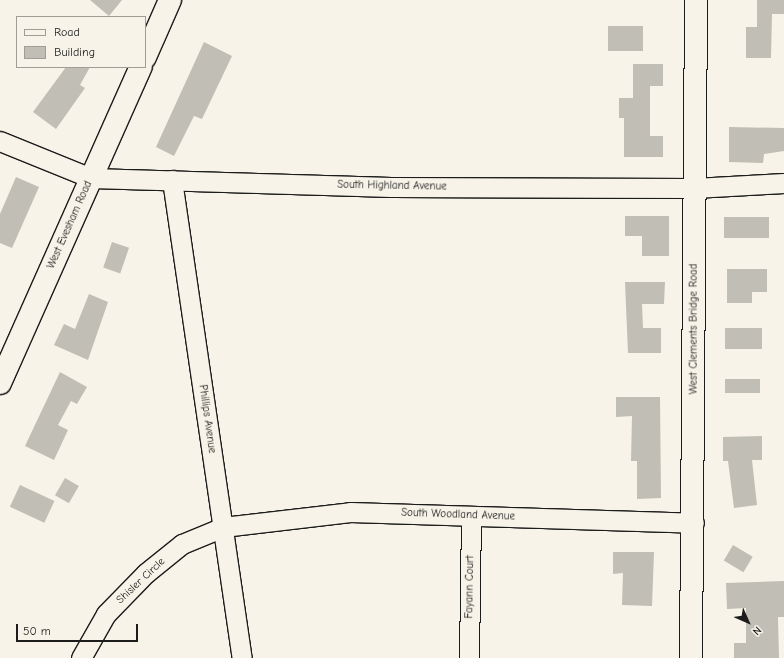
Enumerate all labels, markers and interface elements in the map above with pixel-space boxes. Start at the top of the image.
legend [16,16,146,68]
text: Road [54,25,80,39]
text: Building [54,45,95,59]
street label: South Highland Avenue [337,178,447,194]
street label: West Evesham Road [45,179,95,271]
street label: West Clements Bridge Road [687,264,701,394]
street label: Phillips Avenue [196,384,218,454]
street label: South Woodland Avenue [401,506,515,524]
street label: Shisler Circle [114,555,168,607]
street label: Fayann Court [463,555,477,619]
north arrow [728,602,768,642]
scale bar [18,616,140,642]
text: 50 m [23,624,51,638]
text: N [750,624,764,638]

